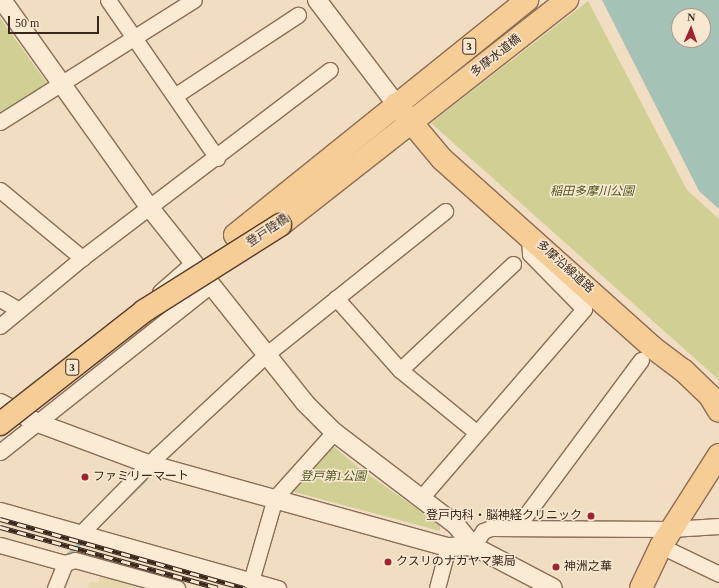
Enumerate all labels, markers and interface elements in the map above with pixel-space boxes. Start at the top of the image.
scale bar [10,8,101,34]
north arrow [671,8,711,48]
text: N [687,11,696,23]
text: 50 m [15,16,39,30]
street label: 多摩水道橋 [468,32,524,80]
road number: 3 [462,37,476,55]
park label: 稲田多摩川公園 [550,185,634,199]
street label: 登戸陸橋 [244,212,292,250]
street label: 多摩沿線道路 [533,238,597,296]
road number: 3 [65,358,79,376]
place label: ファミリーマート [93,470,189,484]
park label: 登戸第1公園 [300,470,366,484]
marker: ファミリーマート [80,472,90,482]
place label: 登戸内科・脳神経クリニック [426,509,582,523]
marker: 登戸内科・脳神経クリニック [585,510,597,522]
place label: クスリのナカヤマ薬局 [396,555,516,569]
marker: クスリのナカヤマ薬局 [383,557,393,567]
place label: 神洲之華 [564,560,612,574]
marker: 神洲之華 [551,562,561,572]

